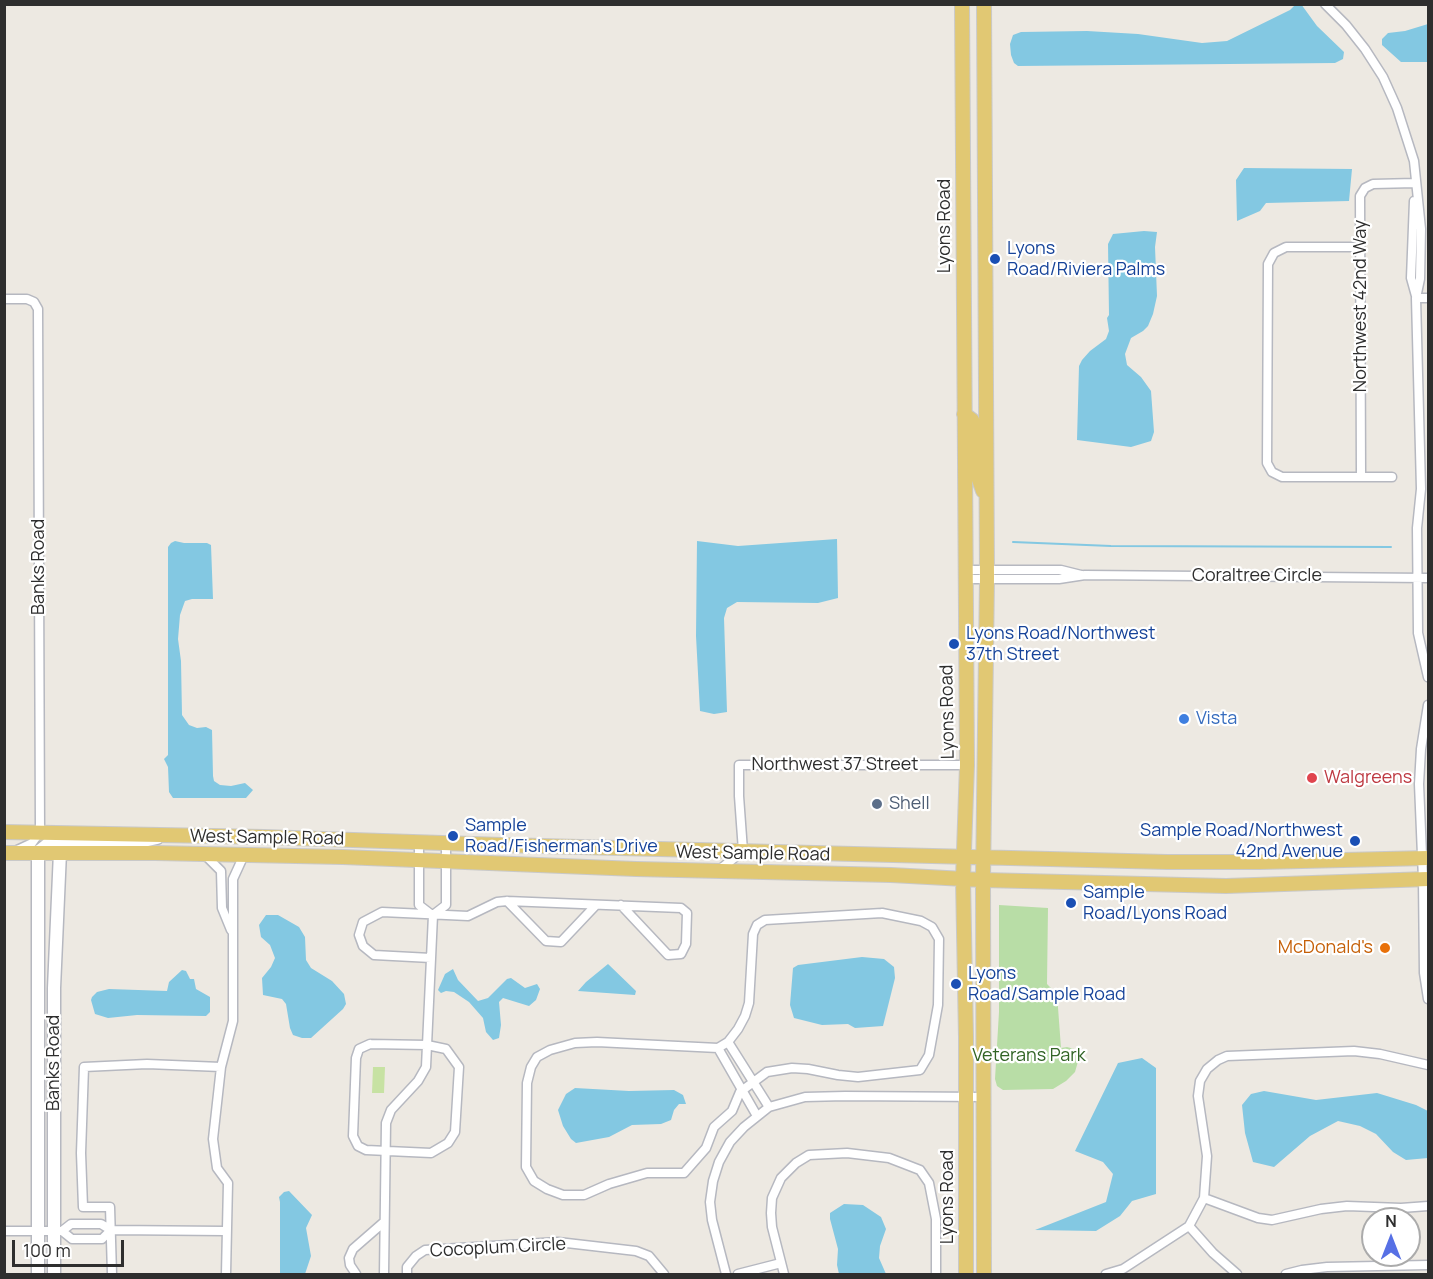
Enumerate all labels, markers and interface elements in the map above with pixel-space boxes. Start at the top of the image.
street label: Lyons Road [934,179,956,273]
street label: Northwest 42nd Way [1350,220,1372,392]
place label: Lyons Road/Riviera Palms [1007,238,1165,280]
marker: Lyons Road/Riviera Palms [988,252,1002,266]
street label: Banks Road [28,519,50,615]
street label: Coraltree Circle [1192,565,1322,587]
place label: Lyons Road/Northwest 37th Street [966,623,1155,666]
marker: Lyons Road/Northwest 37th Street [947,637,961,651]
street label: Lyons Road [936,665,960,759]
place label: Vista [1196,708,1237,730]
marker: Vista [1177,712,1191,726]
street label: Northwest 37 Street [751,754,919,776]
place label: Walgreens [1324,767,1412,789]
marker: Walgreens [1305,771,1319,785]
place label: Shell [889,793,930,815]
marker: Shell [870,797,884,811]
place label: Sample Road/Fisherman's Drive [465,815,658,858]
place label: Sample Road/Northwest 42nd Avenue [1140,820,1343,862]
street label: West Sample Road [190,826,344,850]
marker: Sample Road/Fisherman's Drive [446,829,460,843]
marker: Sample Road/Northwest 42nd Avenue [1348,834,1362,848]
street label: West Sample Road [676,842,830,866]
place label: Sample Road/Lyons Road [1083,882,1227,924]
marker: Sample Road/Lyons Road [1064,896,1078,910]
place label: McDonald's [1278,937,1373,959]
marker: McDonald's [1378,941,1392,955]
place label: Lyons Road/Sample Road [968,963,1126,1006]
marker: Lyons Road/Sample Road [949,977,963,991]
street label: Banks Road [43,1015,65,1111]
park label: Veterans Park [972,1045,1086,1067]
street label: Lyons Road [937,1150,959,1244]
north arrow [1361,1207,1421,1267]
text: N [1385,1210,1397,1232]
scale bar [15,1228,128,1266]
street label: Cocoplum Circle [429,1234,567,1262]
text: 100 m [23,1238,71,1262]

